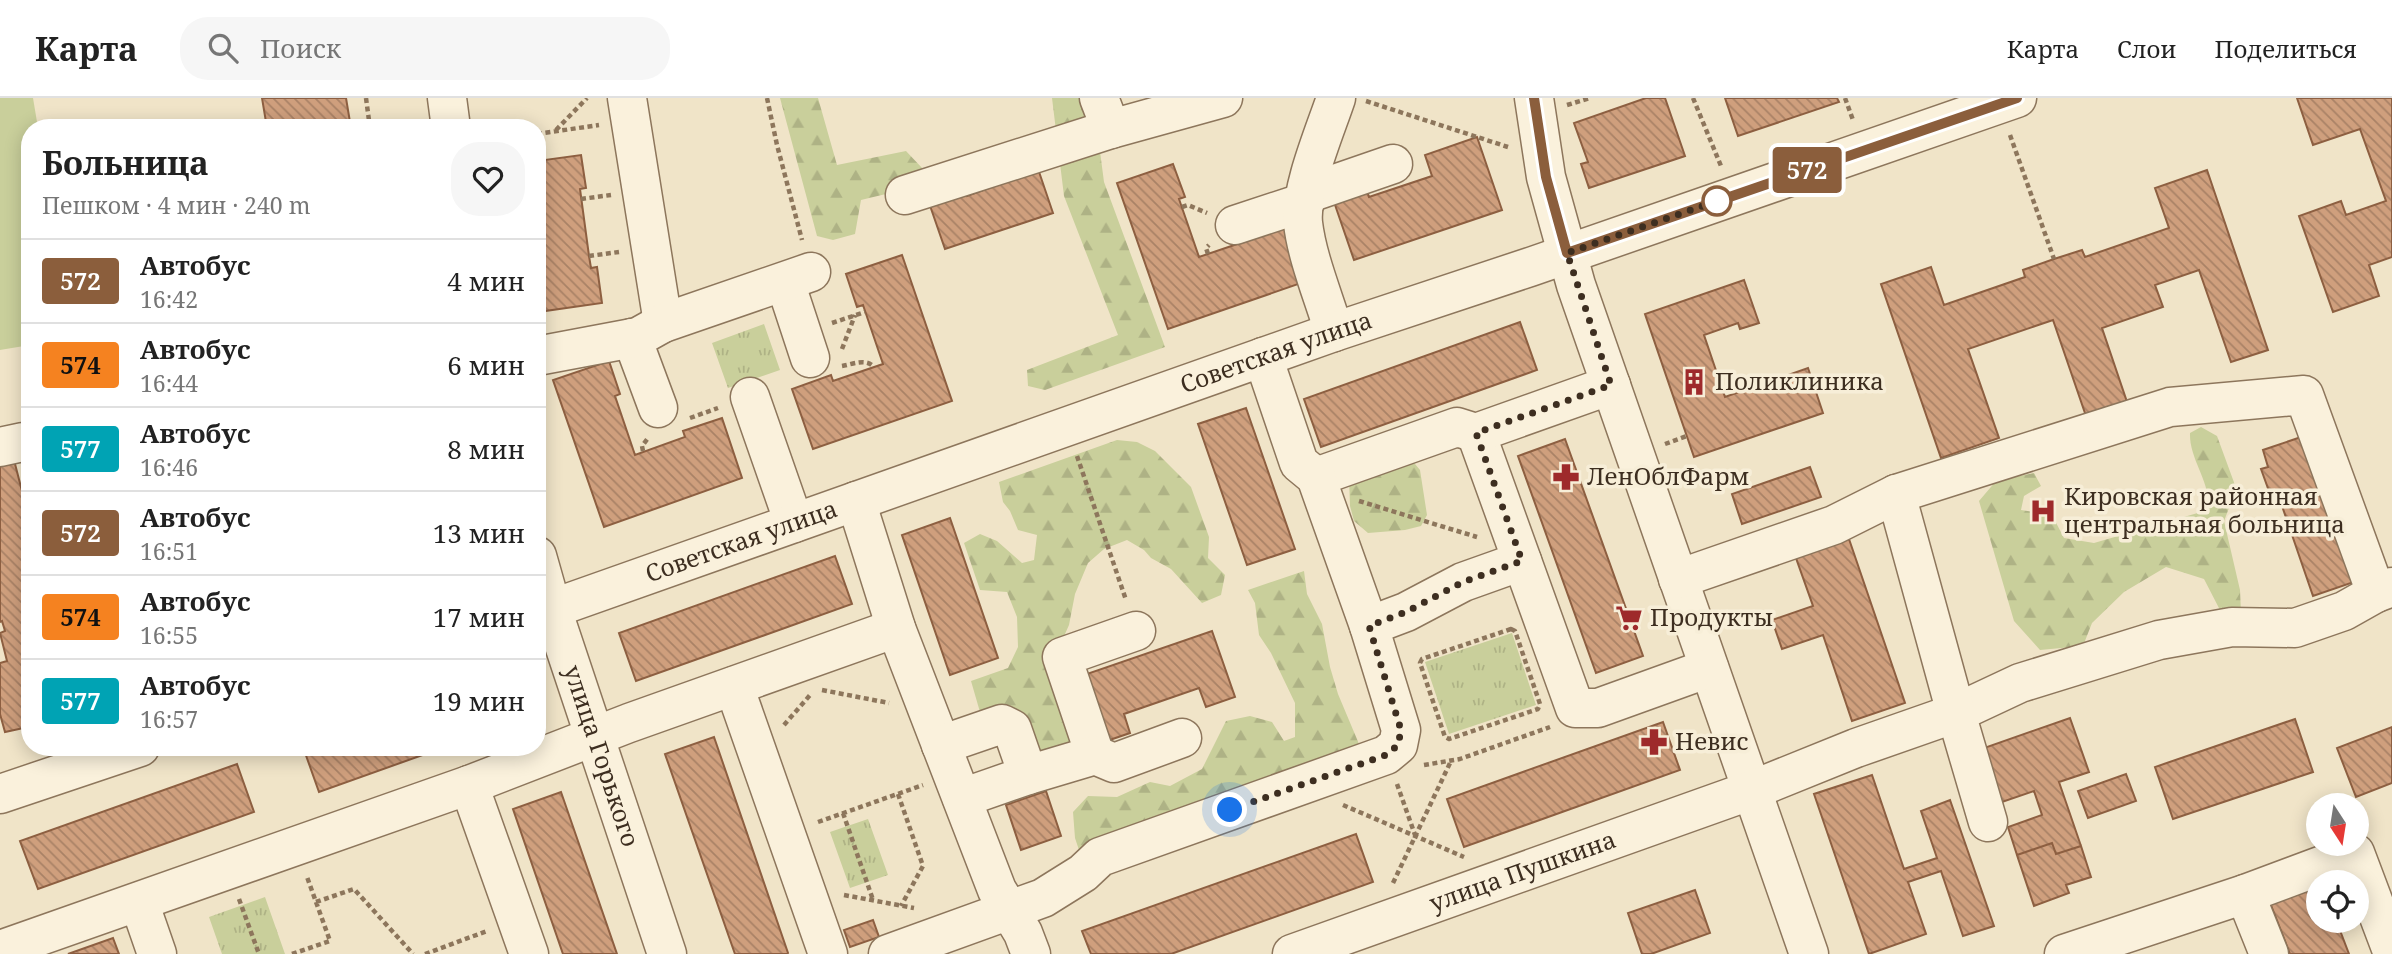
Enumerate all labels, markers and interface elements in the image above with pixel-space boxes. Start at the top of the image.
search box [180,17,670,80]
text: Карта [35,26,138,71]
icon: search [204,29,242,67]
text: Поиск [260,30,341,66]
text: Карта [2007,32,2079,65]
text: Слои [2117,32,2177,65]
text: Поделиться [2215,32,2357,65]
text: Больница [42,140,209,185]
button: heart [451,142,525,216]
line badge: 572 [1767,147,1847,193]
text: 572 [1787,153,1827,186]
unlabelled marker [1702,186,1732,216]
text: Пешком · 4 мин · 240 m [42,189,310,221]
text: Автобус [140,247,250,283]
text: 4 мин [447,263,525,299]
text: 572 [60,264,101,297]
text: 16:42 [140,283,198,315]
street label: Советская улица [1175,303,1376,400]
text: Автобус [140,331,250,367]
text: 6 мин [447,347,525,383]
text: 574 [60,348,101,381]
place label: Поликлиника [1715,364,1884,397]
text: 16:44 [140,367,198,399]
building icon: Поликлиника [1679,367,1709,397]
text: Автобус [140,415,250,451]
text: 8 мин [447,431,525,467]
text: 577 [60,432,101,465]
text: 16:46 [140,451,198,483]
place label: ЛенОблФарм [1587,459,1749,492]
pharmacy icon: ЛенОблФарм [1551,462,1581,492]
place label: Кировская районная центральная больница [2064,479,2345,540]
street label: Советская улица [641,491,841,589]
hospital icon: Кировская районная центральная больница [2028,496,2058,526]
text: Автобус [140,499,250,535]
text: 13 мин [433,515,525,551]
text: 572 [60,516,101,549]
text: 16:51 [140,535,198,567]
text: Автобус [140,583,250,619]
text: 17 мин [433,599,525,635]
text: 574 [60,600,101,633]
place label: Продукты [1650,600,1773,633]
supermarket icon: Продукты [1614,603,1644,633]
text: 16:55 [140,619,198,651]
street label: улица Горького [557,660,648,851]
text: Автобус [140,667,250,703]
text: 19 мин [433,683,525,719]
text: 577 [60,684,101,717]
text: 16:57 [140,703,198,735]
place label: Невис [1675,724,1748,757]
pharmacy icon: Невис [1639,727,1669,757]
your location [1212,792,1247,827]
north arrow [2306,793,2370,856]
map controls [2306,793,2369,933]
street label: улица Пушкина [1425,822,1620,919]
button: locate [2306,870,2369,933]

